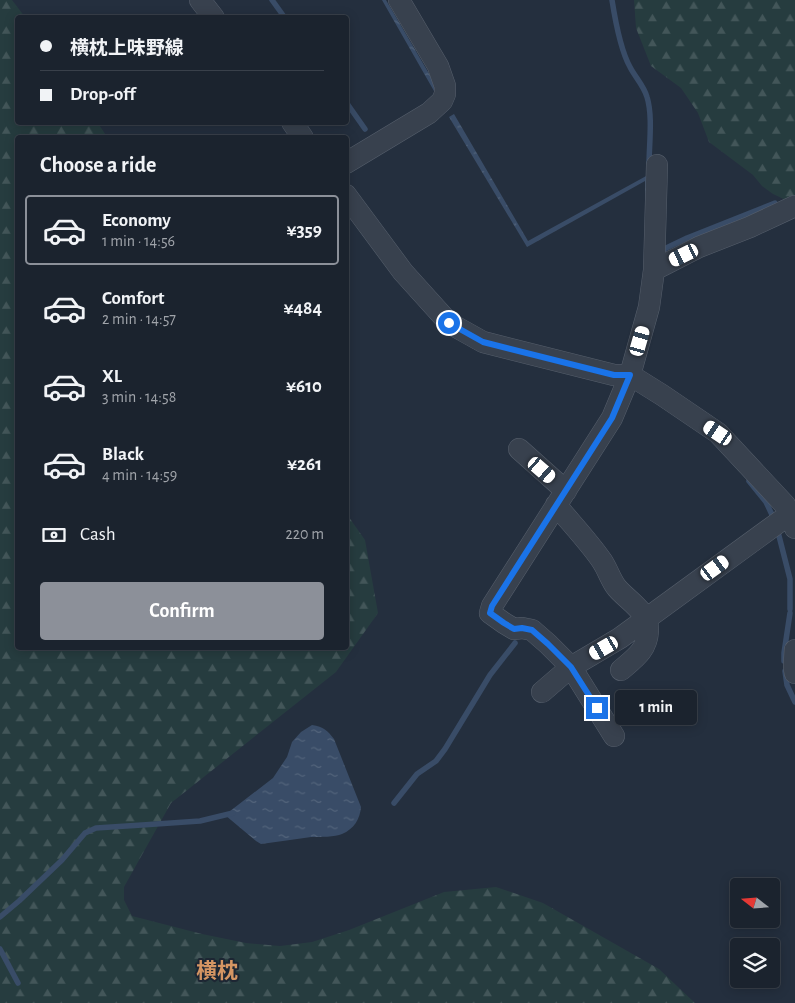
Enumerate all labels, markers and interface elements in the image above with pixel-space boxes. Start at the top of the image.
text: 横枕上味野線 [70,39,184,58]
text: Drop-off [70,85,135,104]
text: Choose a ride [40,154,156,176]
icon: car [42,208,87,253]
text: Economy [102,211,171,230]
text: ¥359 [286,221,322,240]
text: 1 min · 14:56 [102,233,175,249]
car [667,242,700,268]
icon: car [42,286,87,331]
text: Comfort [102,289,164,308]
text: ¥484 [284,299,322,318]
text: 2 min · 14:57 [102,311,176,327]
route start [438,312,460,334]
car [628,325,651,357]
icon: car [42,364,87,409]
text: XL [102,367,122,386]
text: ¥610 [286,377,322,396]
text: 3 min · 14:58 [102,389,176,405]
car [701,418,734,448]
icon: car [42,442,87,487]
text: Black [102,445,144,464]
car [525,454,558,486]
text: ¥261 [287,455,322,474]
text: 4 min · 14:59 [102,467,177,483]
icon: cash [40,521,68,549]
text: Cash [80,525,116,544]
text: 220 m [286,526,324,542]
car [698,553,731,583]
button: Confirm [40,582,324,640]
car [587,634,620,662]
callout: 1 min [614,690,697,726]
route end [586,697,608,719]
text: 1 min [639,699,673,715]
north arrow [730,878,780,928]
map controls [730,878,780,988]
button: layers [730,938,780,988]
district label: 横枕 [196,959,238,982]

